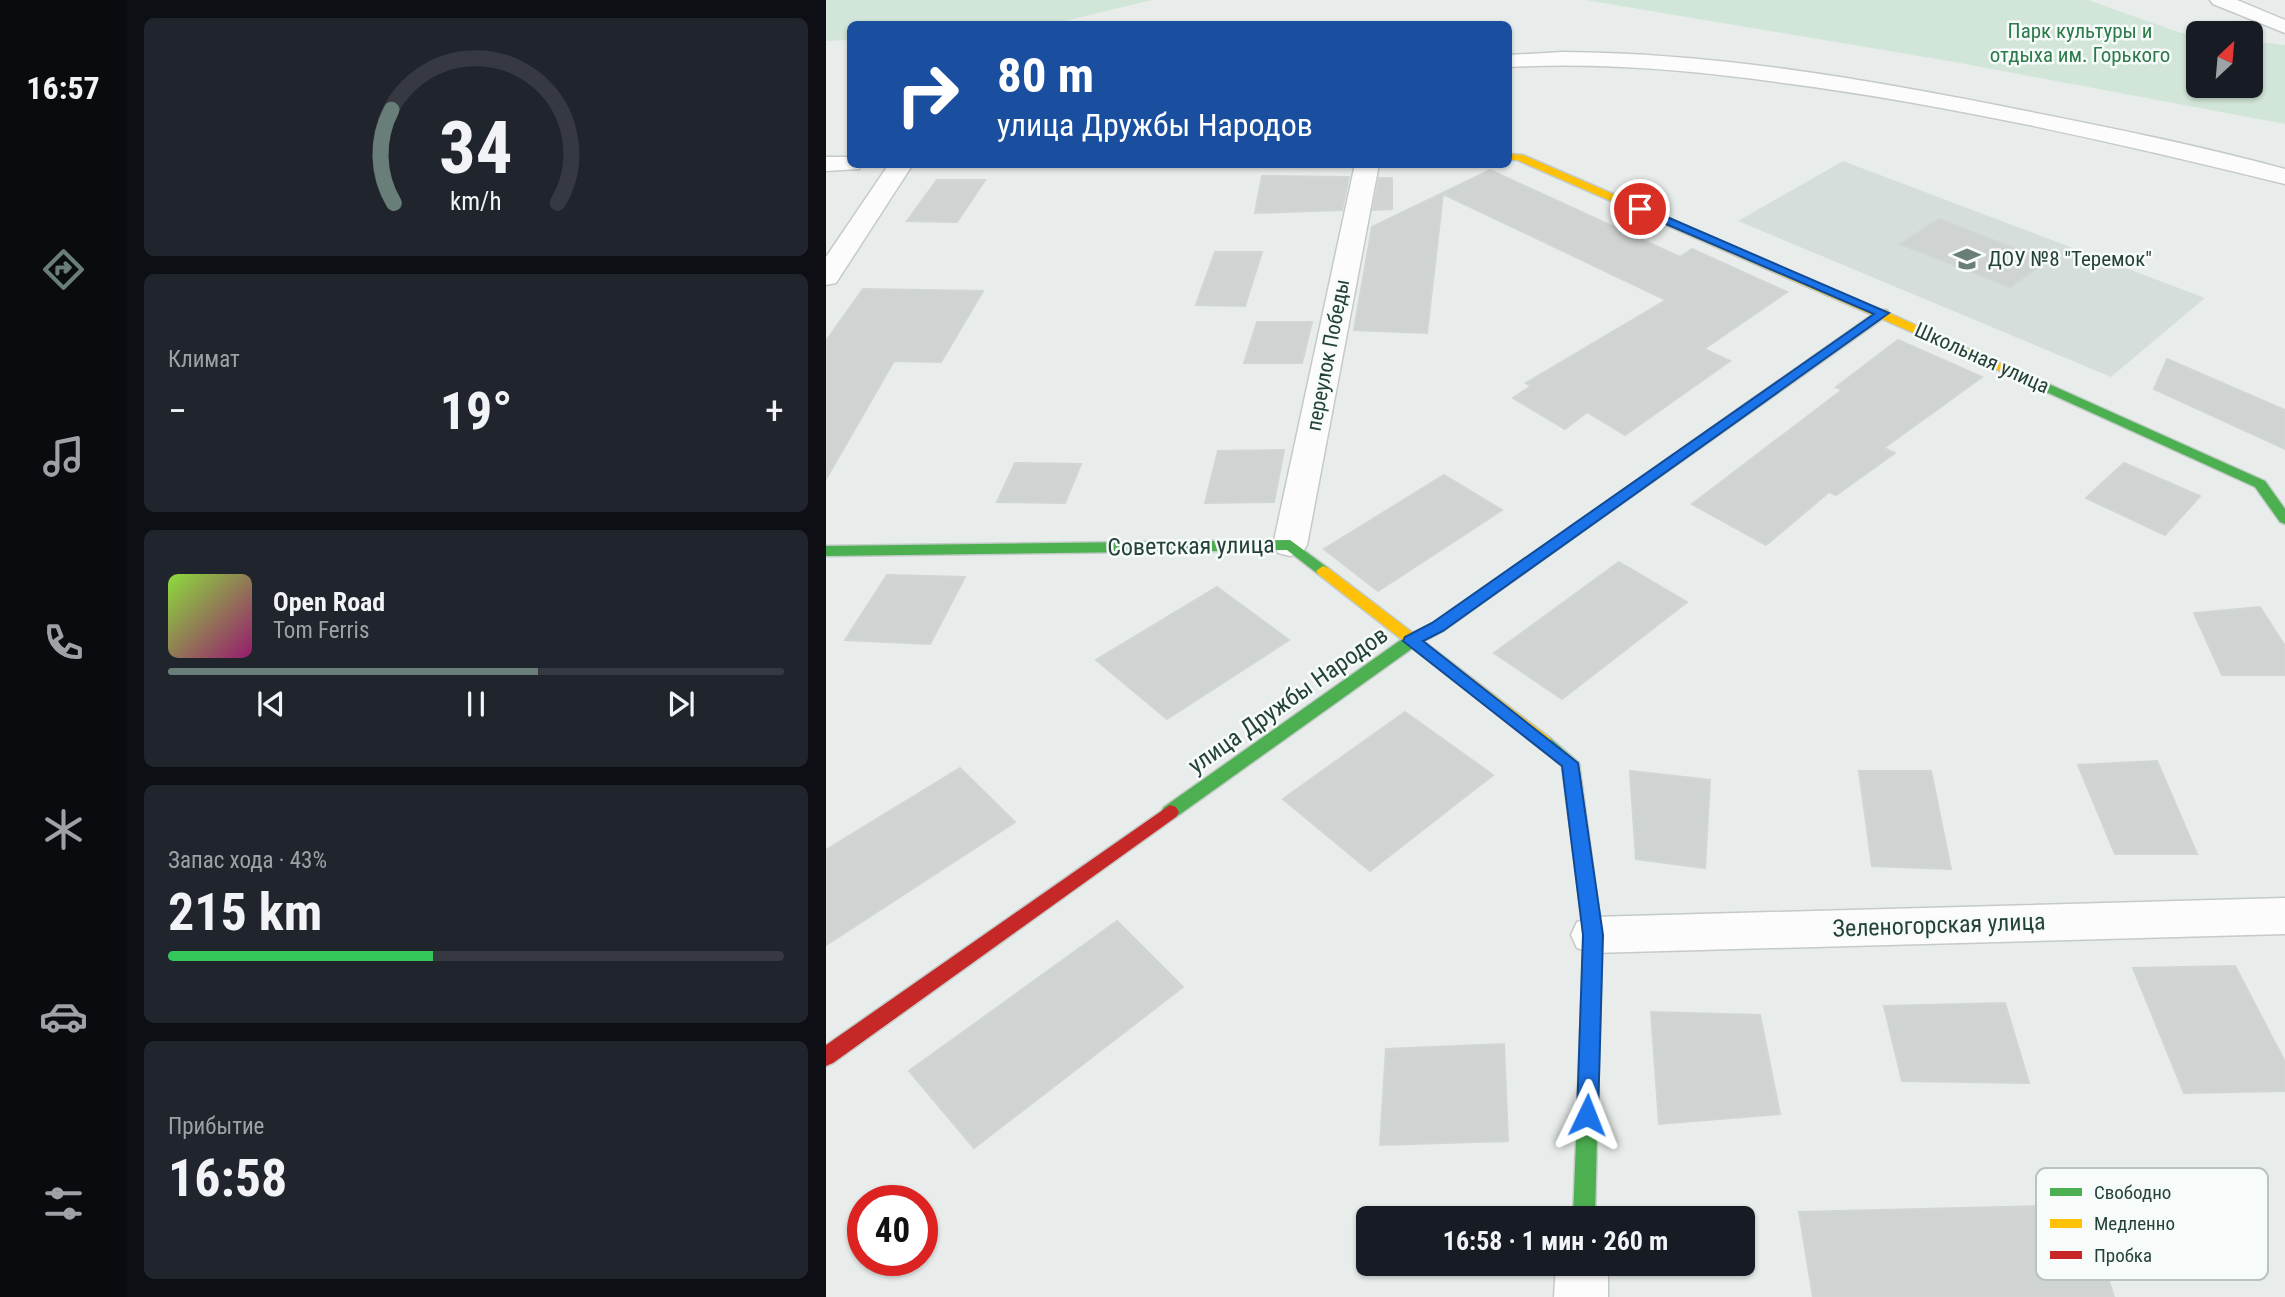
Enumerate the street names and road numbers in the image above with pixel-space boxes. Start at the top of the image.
street label: переулок Победы [1302,277,1354,433]
street label: Школьная улица [1911,318,2053,398]
street label: Советская улица [1107,531,1275,561]
street label: улица Дружбы Народов [1183,621,1393,779]
street label: Зеленогорская улица [1832,907,2046,943]

